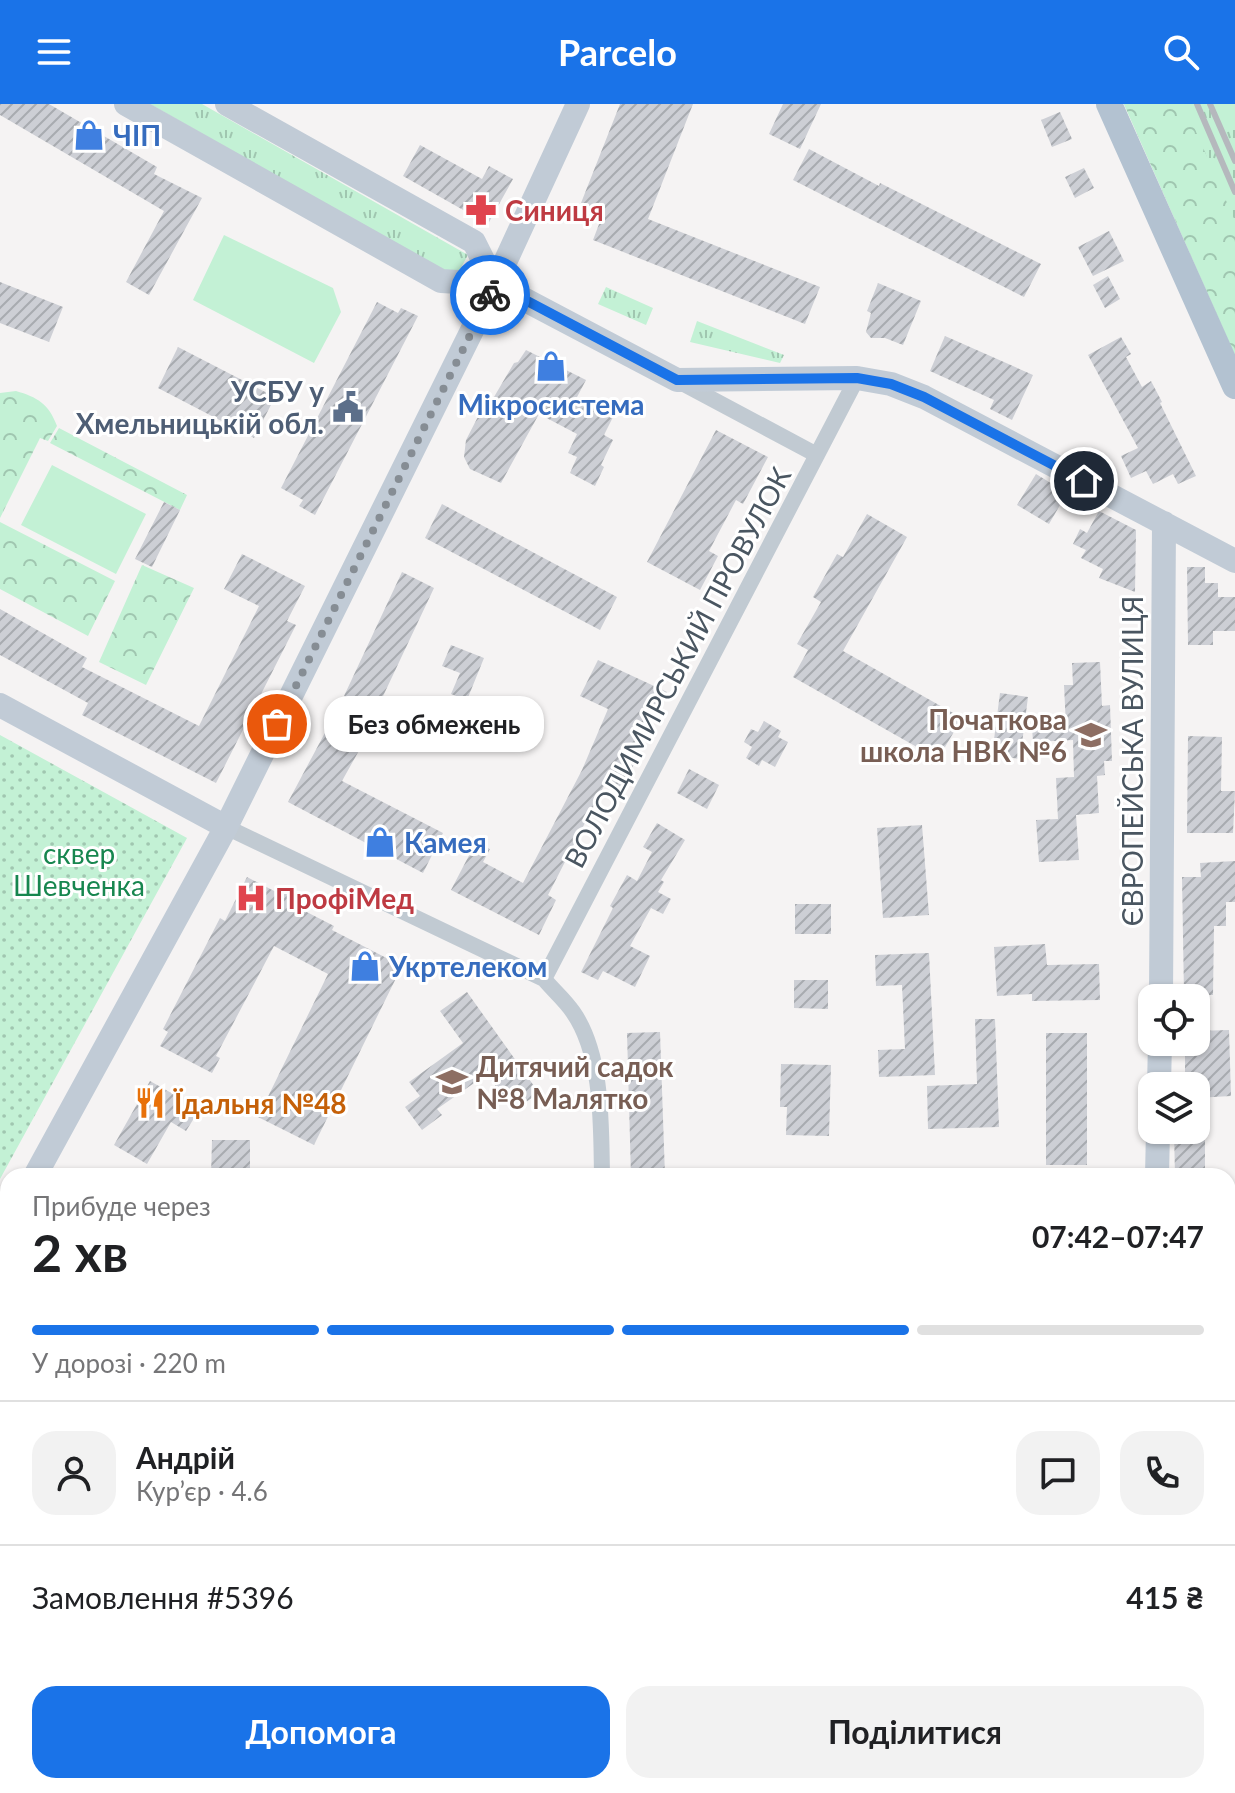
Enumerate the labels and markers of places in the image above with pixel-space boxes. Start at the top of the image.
shop icon: ЧІП [72,118,106,152]
place label: ЧІП [113,118,161,152]
pharmacy icon: Синиця [464,193,498,227]
place label: Синиця [505,193,604,227]
shop icon: Мікросистема [534,349,568,383]
place label: УСБУ у Хмельницькій обл. [76,374,324,440]
place label: Мікросистема [457,387,645,421]
public building icon: УСБУ у Хмельницькій обл. [331,390,365,424]
pin [1050,447,1118,515]
pin [243,690,311,758]
callout: Без обмежень [325,696,545,752]
place label: Початкова школа НВК №6 [860,702,1067,768]
school or university icon: Початкова школа НВК №6 [1074,718,1108,752]
shop icon: Камея [363,825,397,859]
place label: Камея [404,825,487,859]
hospital icon: ПрофіМед [234,881,268,915]
place label: ПрофіМед [275,881,414,915]
shop icon: Укртелеком [348,949,382,983]
place label: Укртелеком [388,949,547,983]
place label: Дитячий садок №8 Малятко [476,1049,674,1115]
school or university icon: Дитячий садок №8 Малятко [435,1065,469,1099]
restaurant icon: Їдальня №48 [133,1086,167,1120]
place label: Їдальня №48 [173,1086,347,1120]

